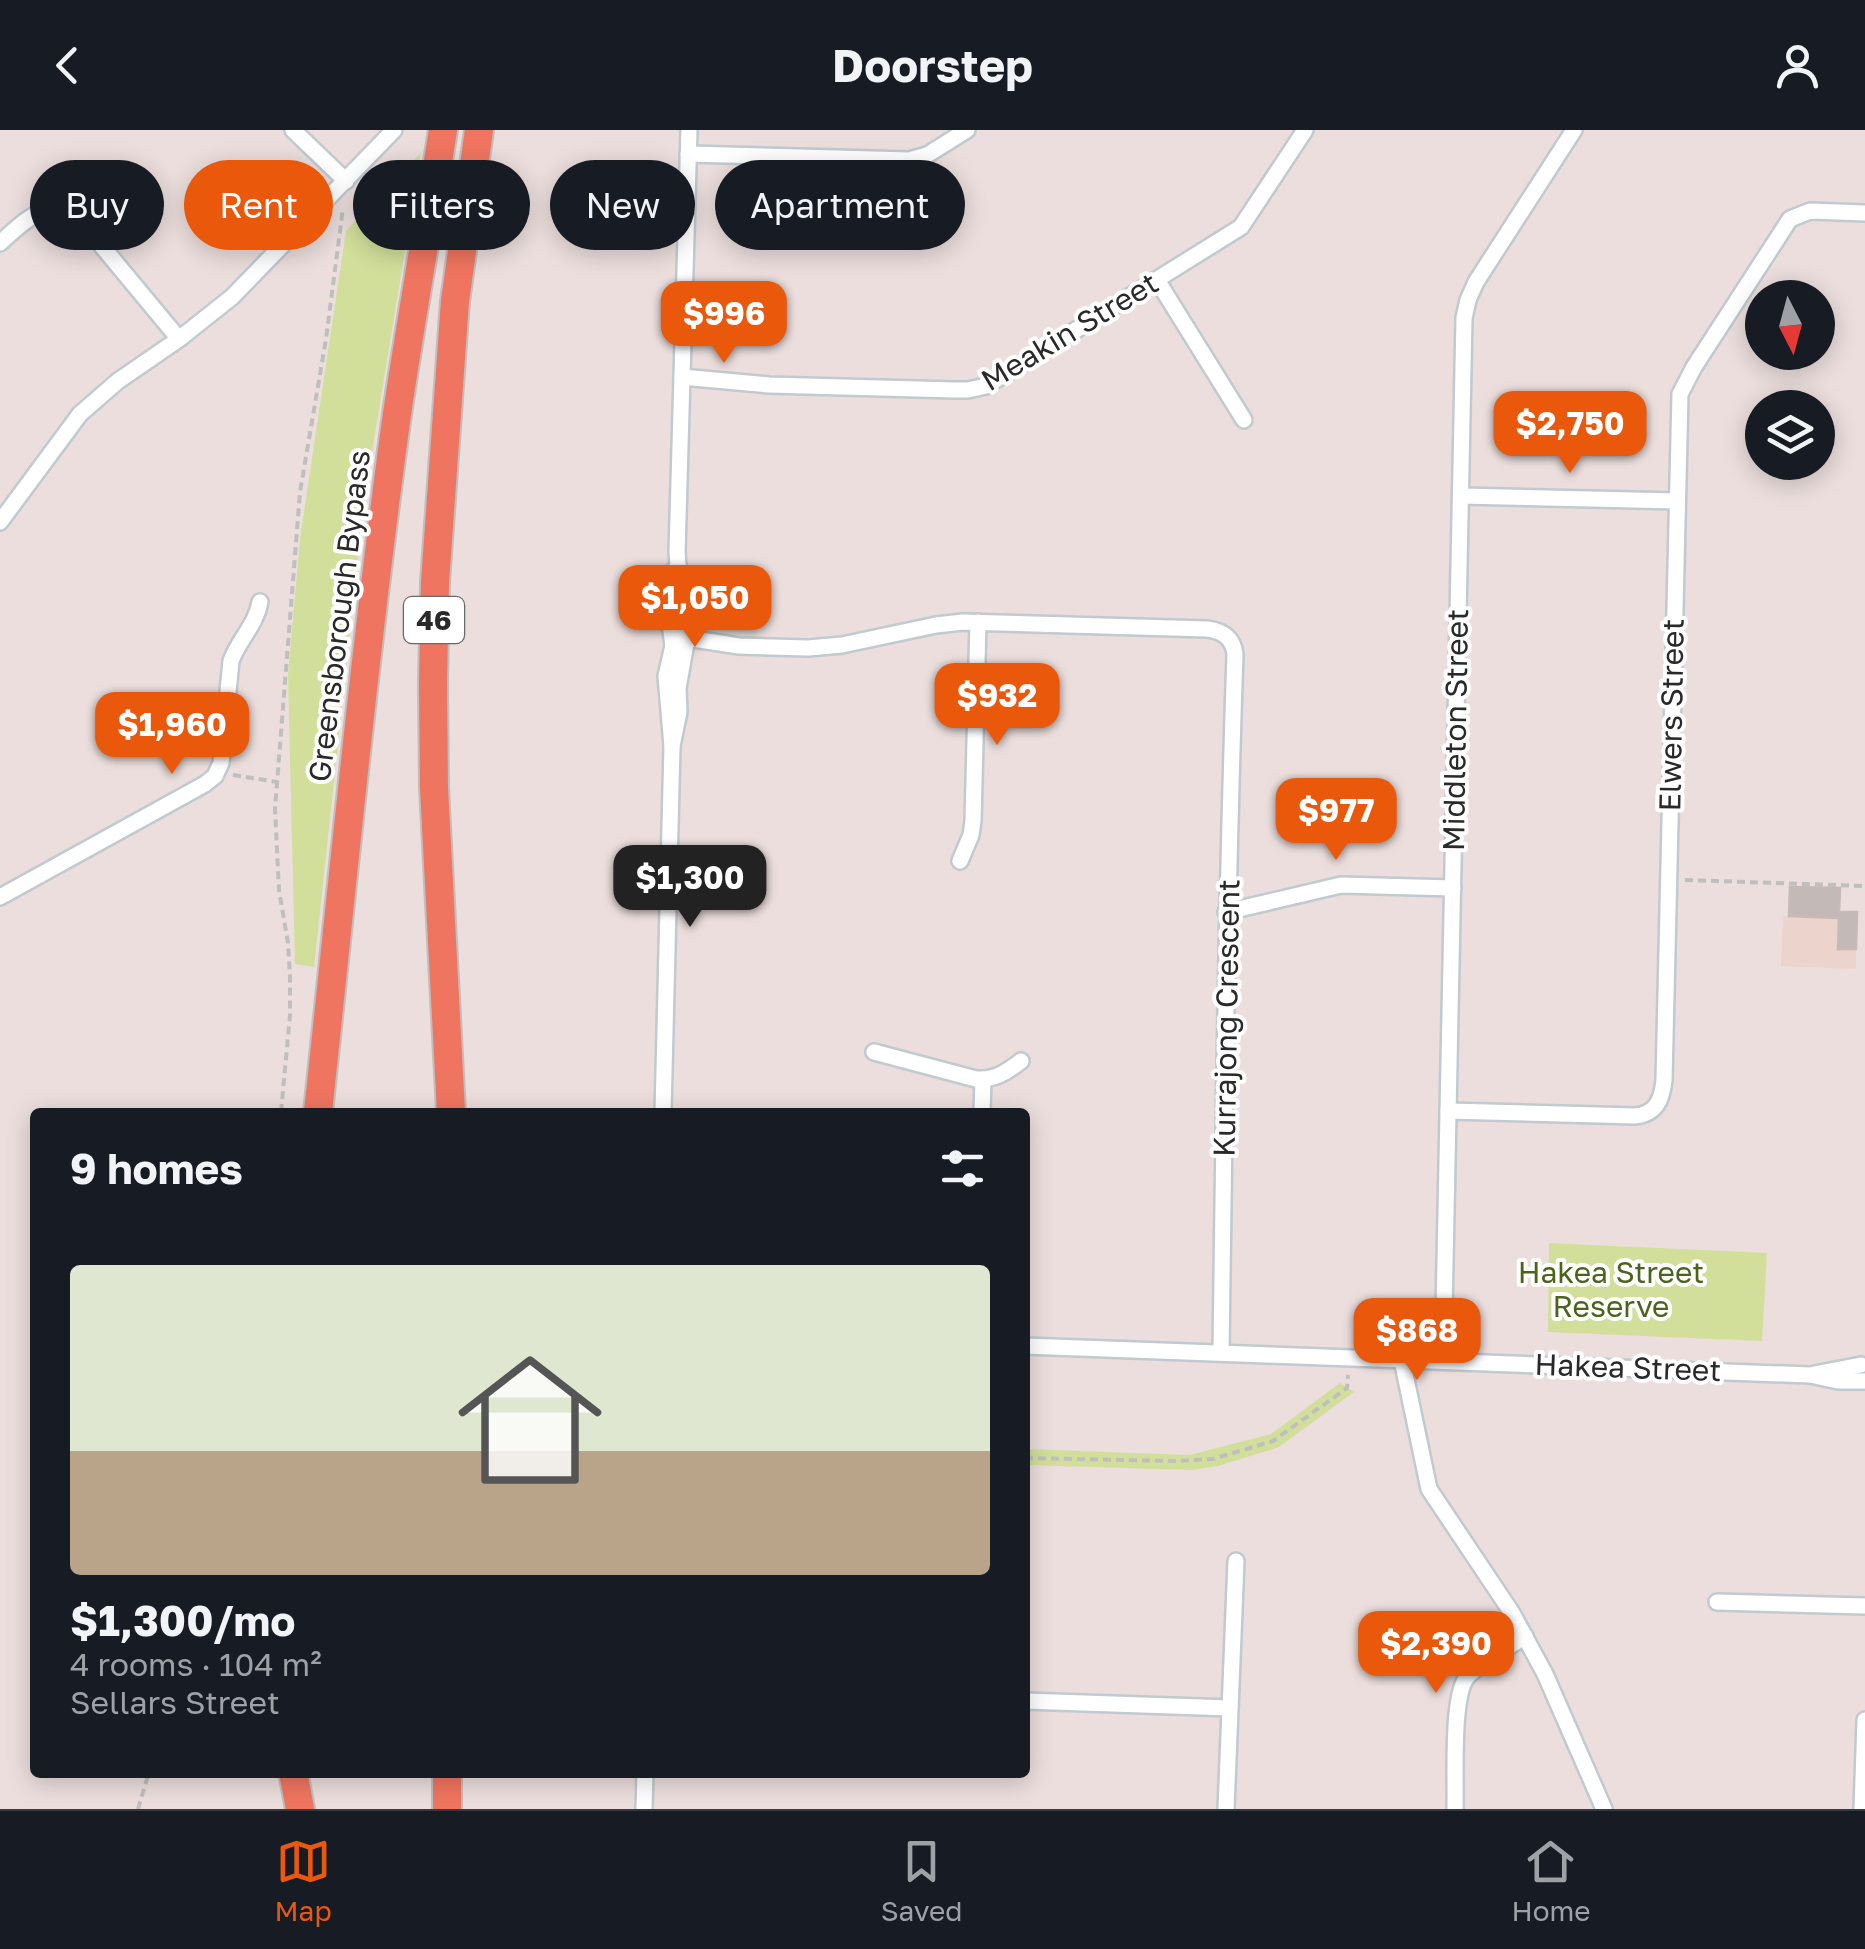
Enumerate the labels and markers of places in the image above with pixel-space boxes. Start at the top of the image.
pin: $996 [665,281,783,366]
pin: $2,750 [1489,391,1651,476]
pin: $1,050 [614,565,776,650]
pin: $932 [938,663,1056,748]
pin: $1,960 [91,692,253,777]
pin: $977 [1277,778,1395,863]
pin: $1,300 [609,845,771,930]
pin: $868 [1358,1298,1476,1383]
pin: $2,390 [1355,1611,1517,1696]

